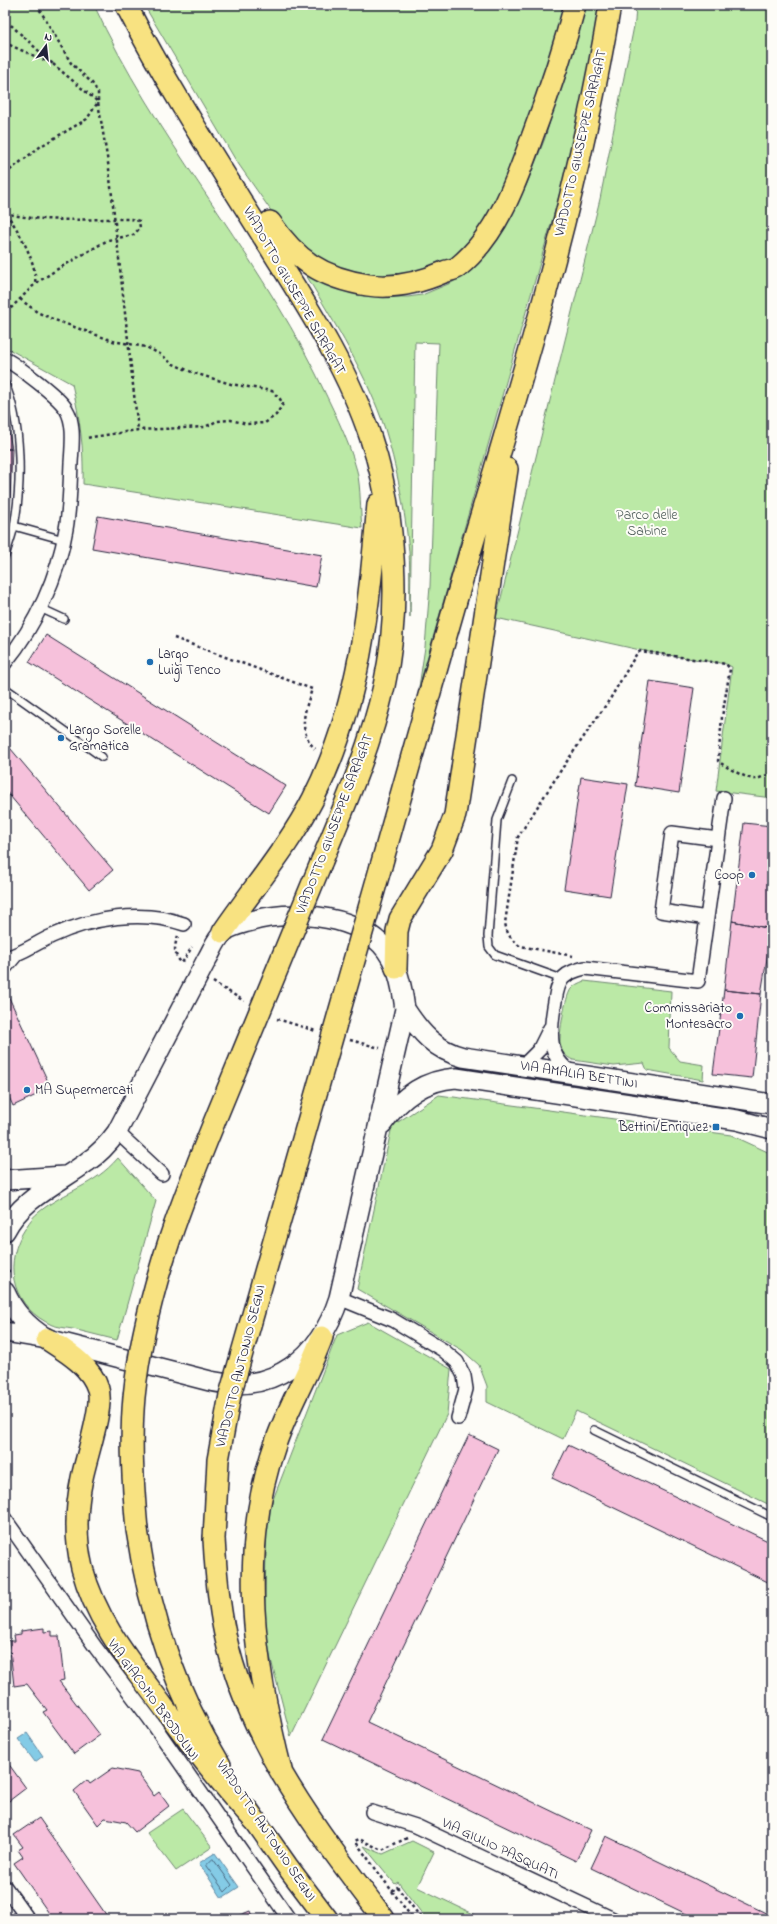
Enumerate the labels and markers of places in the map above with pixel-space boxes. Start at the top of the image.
place label: Largo Luigi Tenco [158,644,221,682]
marker: Largo Luigi Tenco [145,657,155,667]
place label: Largo Sorelle Gramatica [69,720,142,757]
marker: Largo Sorelle Gramatica [56,733,66,743]
place label: Coop [714,865,744,886]
marker: Coop [747,870,757,880]
place label: Commissariato Montesacro [645,998,732,1035]
marker: Commissariato Montesacro [735,1011,745,1021]
place label: MA Supermercati [35,1080,133,1101]
marker: MA Supermercati [22,1085,32,1095]
place label: Bettini/Enriquez [617,1117,708,1138]
marker: Bettini/Enriquez [711,1122,721,1132]

